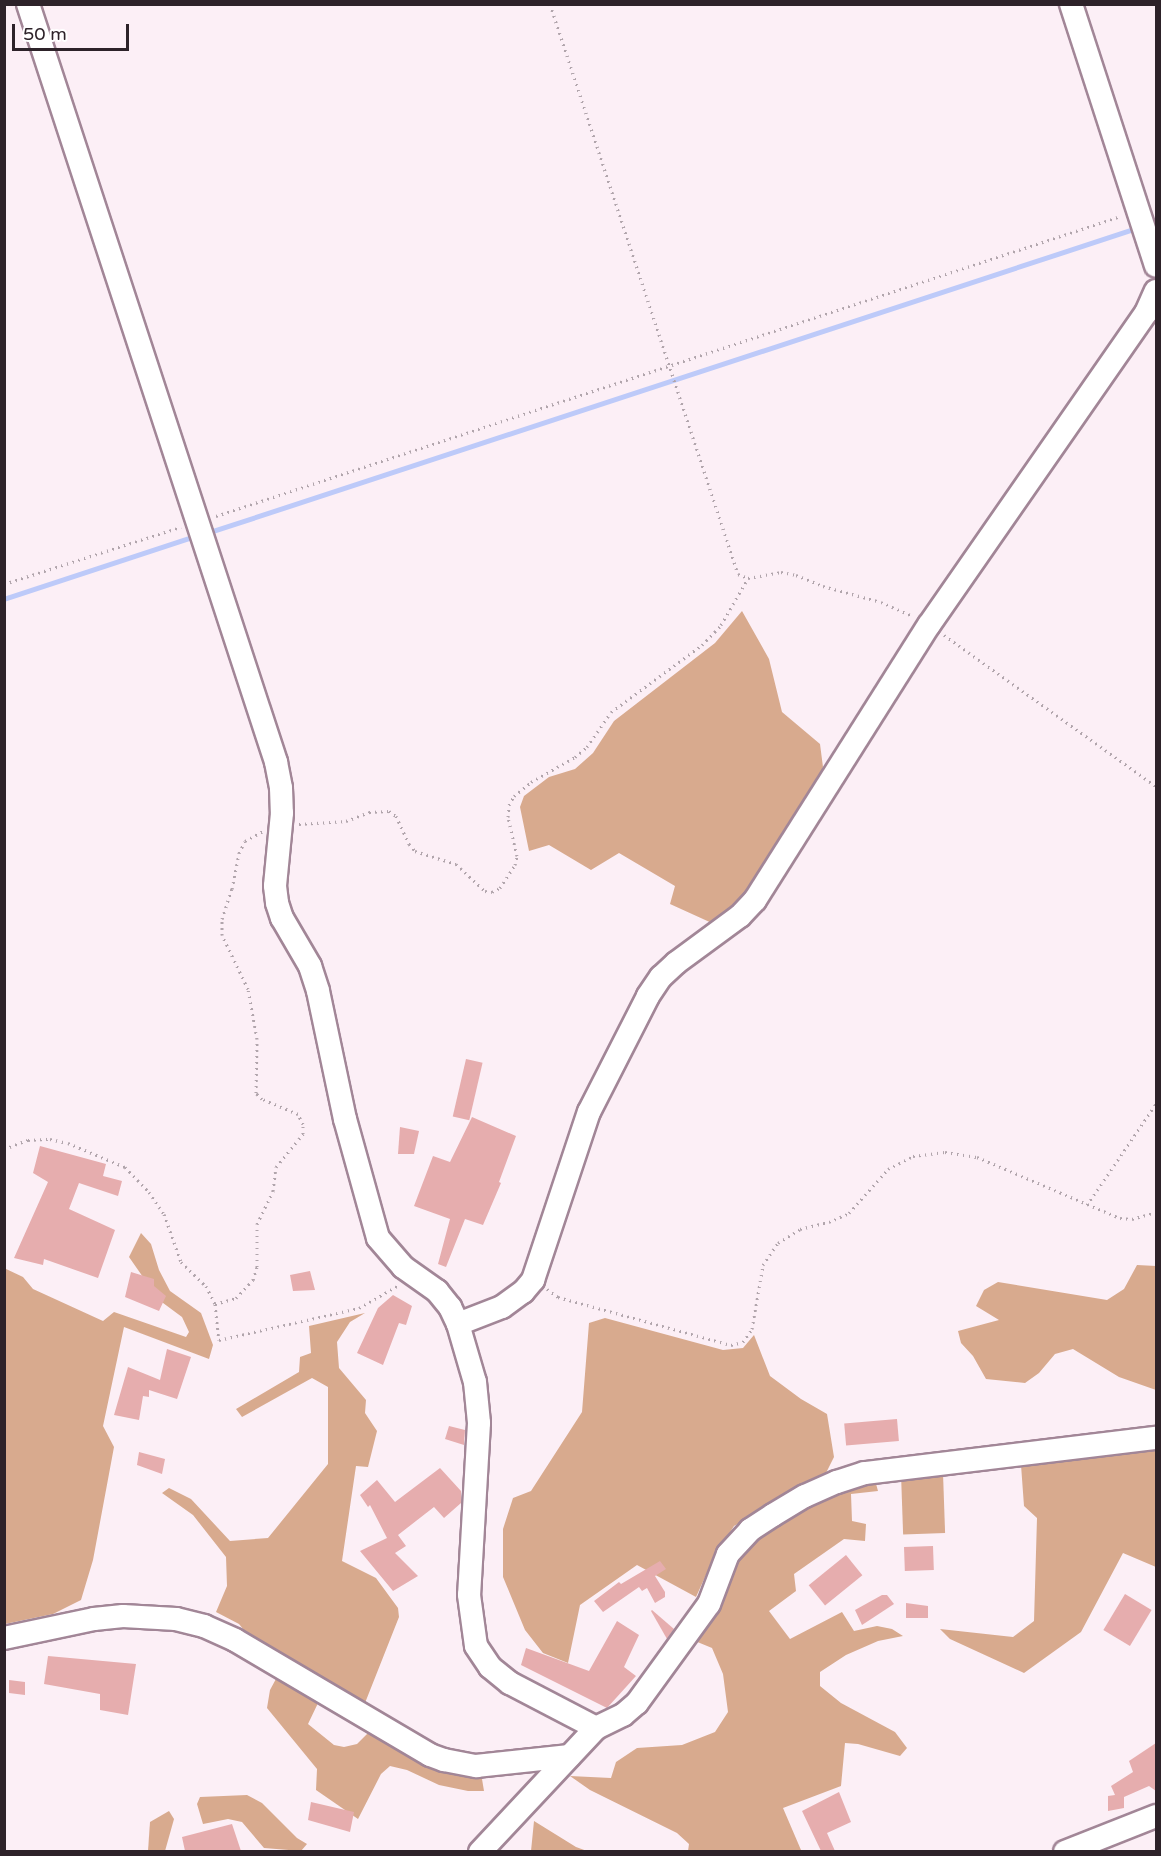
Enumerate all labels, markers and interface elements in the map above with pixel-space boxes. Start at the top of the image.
scale bar [15,12,132,50]
text: 50 m [23,23,67,45]

